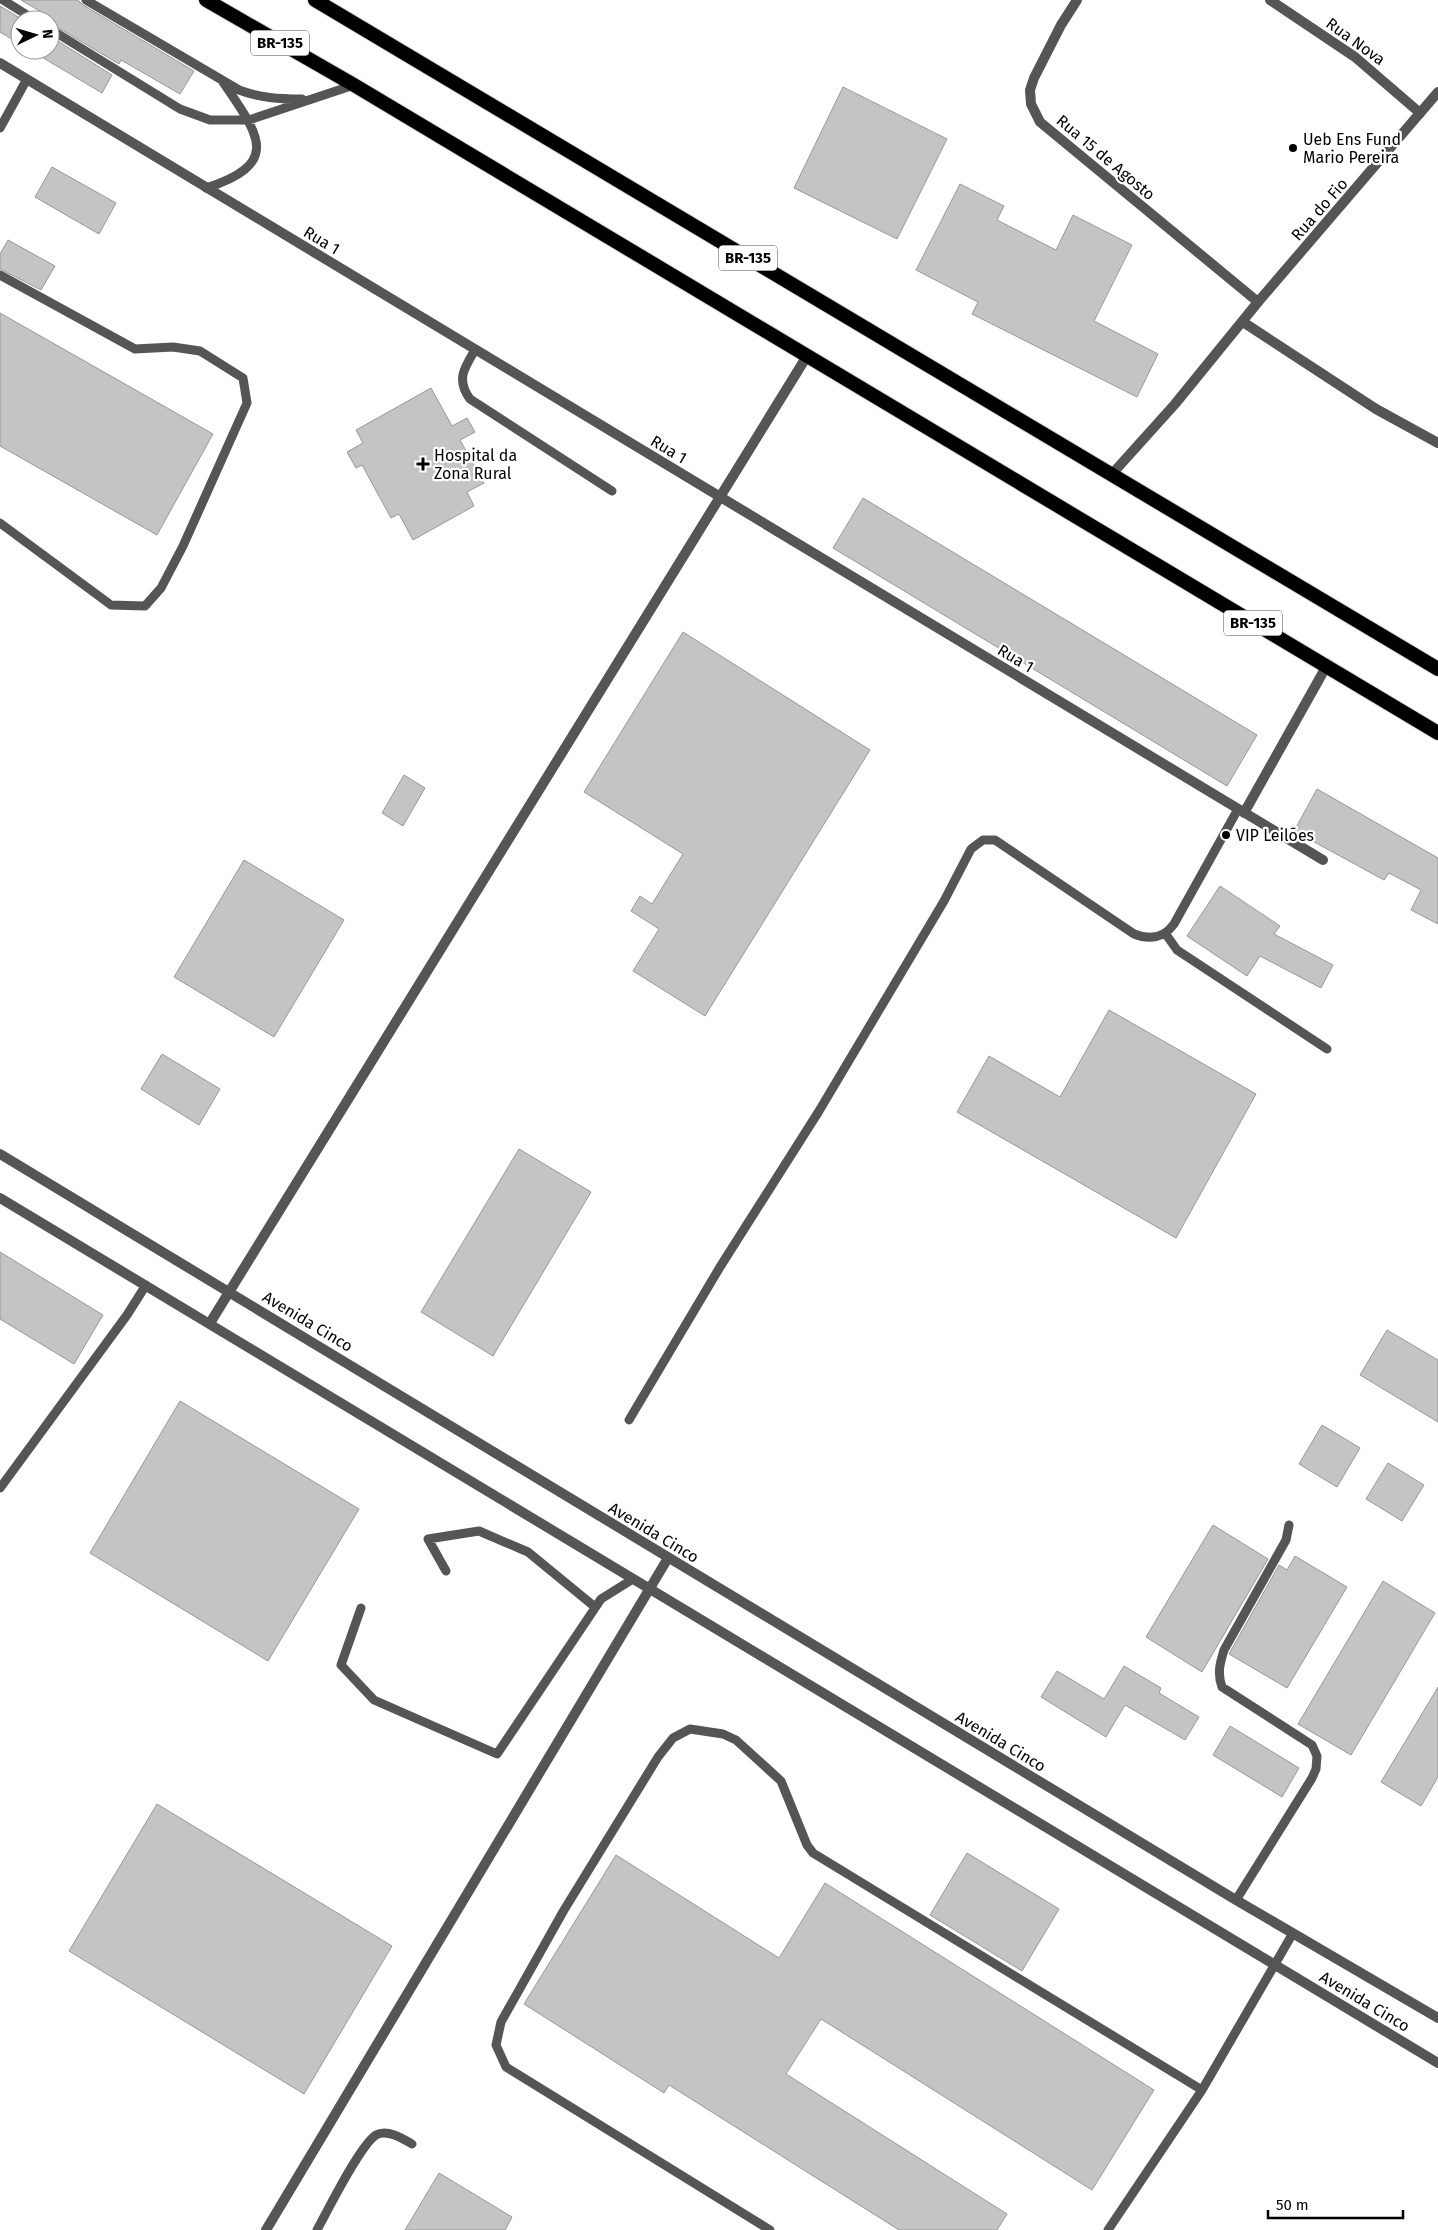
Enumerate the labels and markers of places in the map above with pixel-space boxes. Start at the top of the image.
place label: Ueb Ens Fund Mario Pereira [1303,130,1401,167]
marker: Ueb Ens Fund Mario Pereira [1287,142,1299,154]
place label: Hospital da Zona Rural [434,446,517,483]
marker: Hospital da Zona Rural [416,457,430,471]
place label: VIP Leilões [1236,826,1314,845]
marker: VIP Leilões [1220,829,1232,841]

